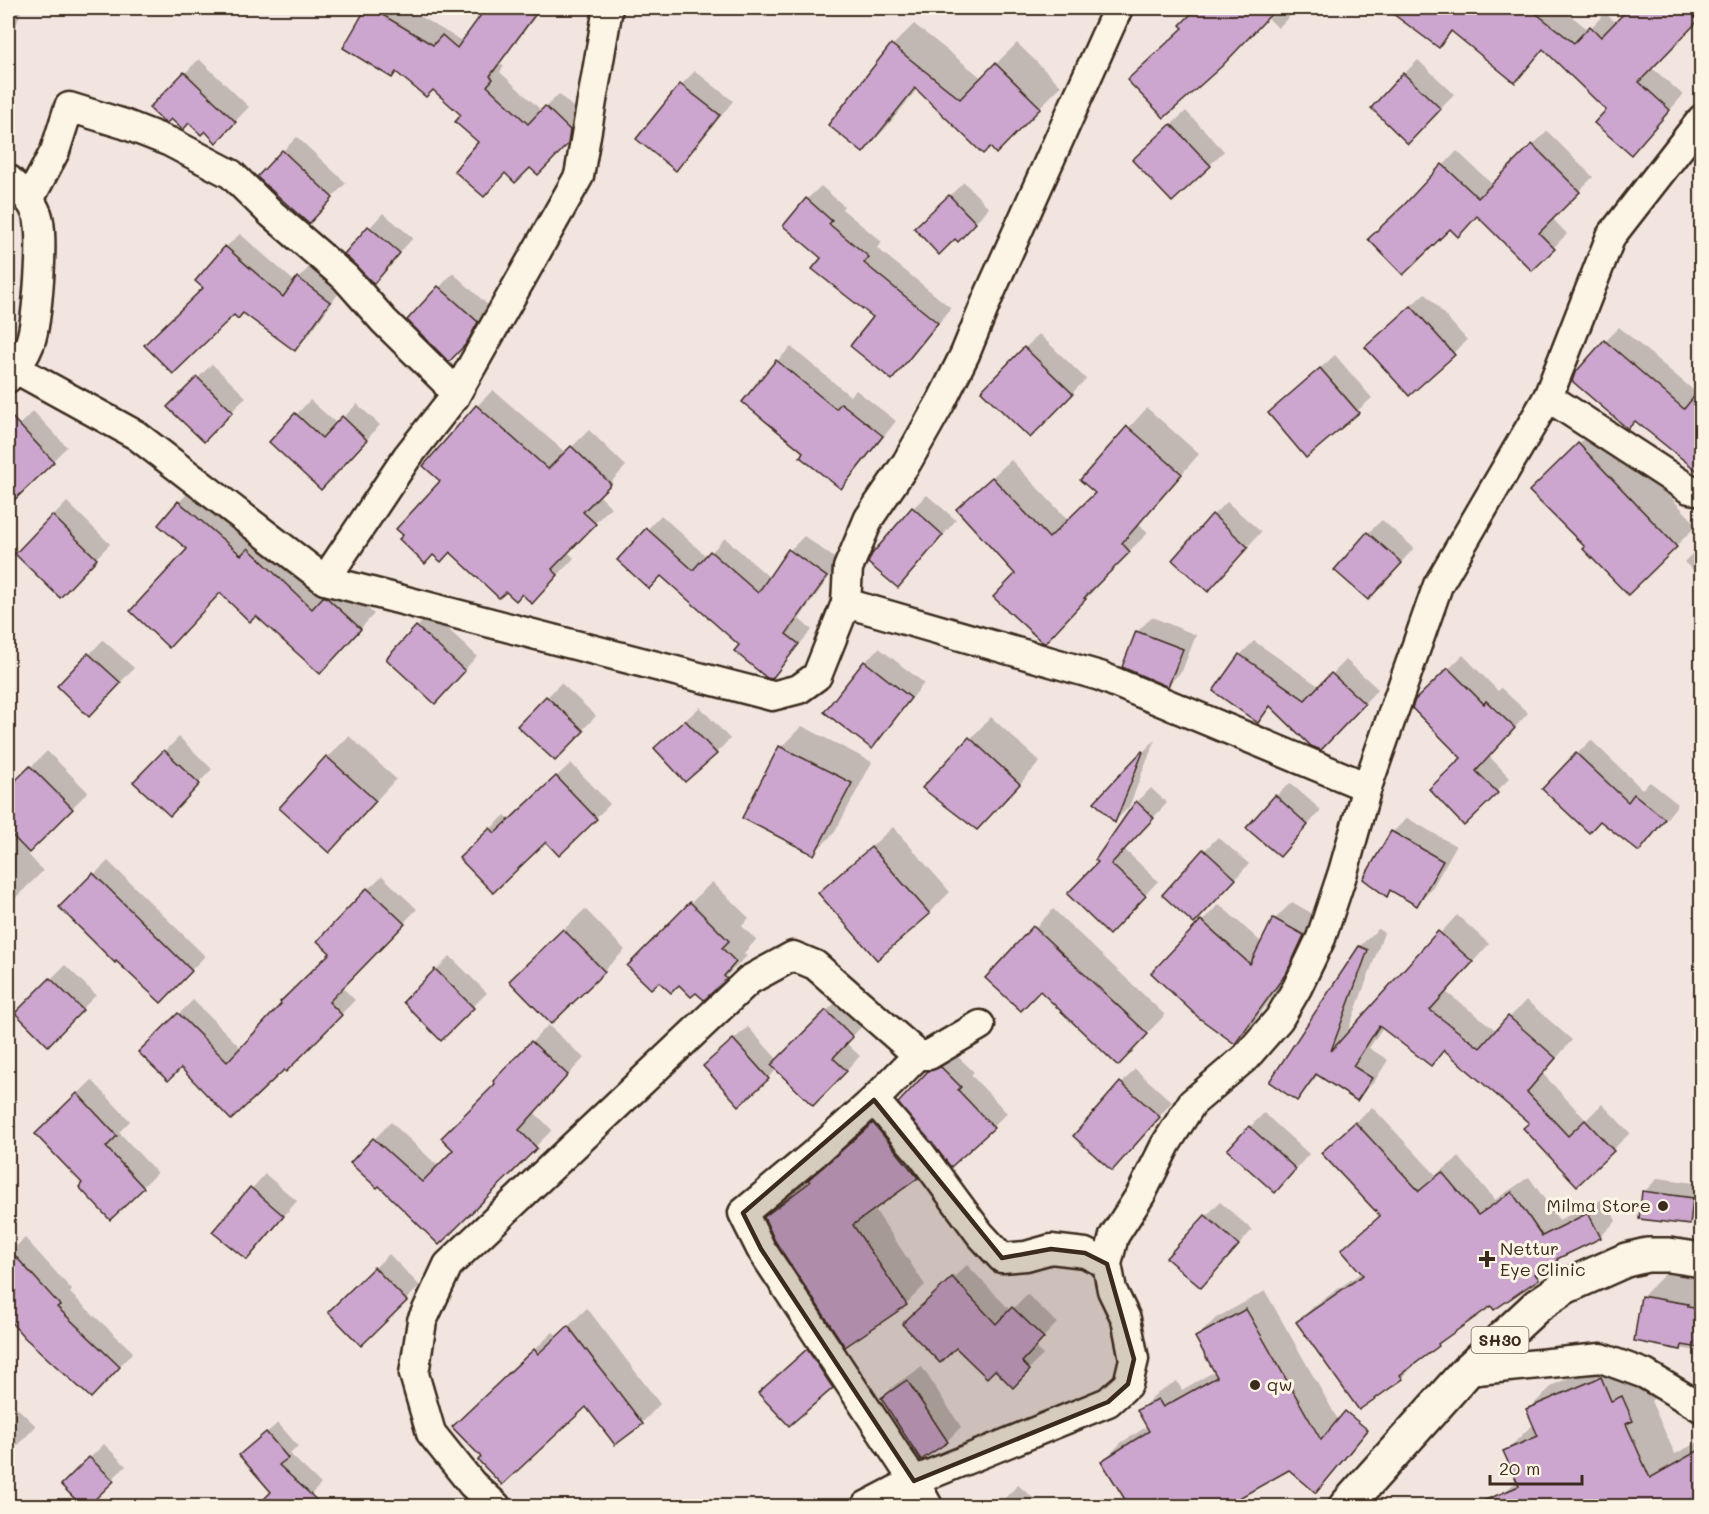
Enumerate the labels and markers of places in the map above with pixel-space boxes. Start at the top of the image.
place label: Milma Store [1546,1193,1651,1217]
marker: Milma Store [1656,1199,1670,1213]
place label: Nettur Eye Clinic [1500,1236,1586,1281]
marker: Nettur Eye Clinic [1478,1250,1496,1268]
place label: qw [1267,1372,1293,1396]
marker: qw [1248,1378,1262,1392]

